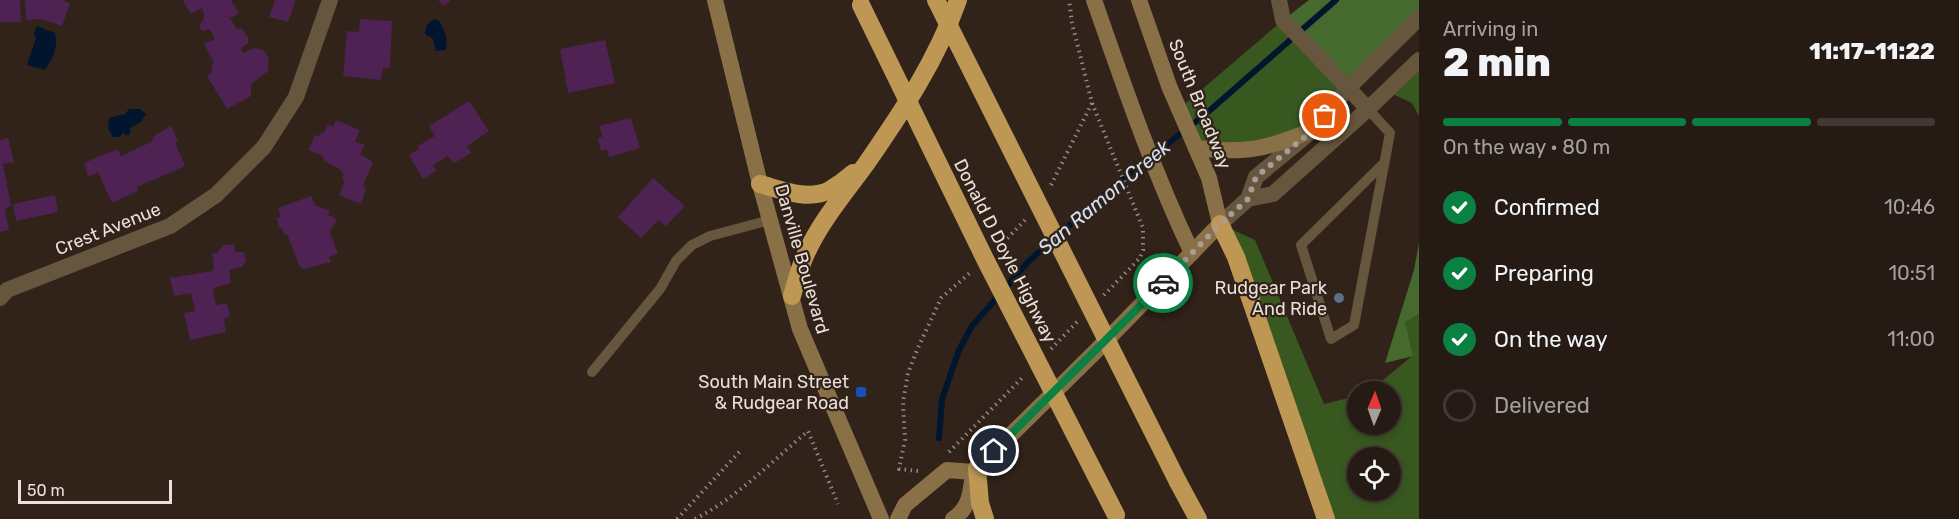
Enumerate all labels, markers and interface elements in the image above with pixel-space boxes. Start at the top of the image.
text: Arriving in [1443,17,1538,41]
street label: South Broadway [1164,36,1236,172]
text: 11:17–11:22 [1809,38,1935,65]
text: 2 min [1443,40,1551,86]
pin [1299,90,1350,141]
icon: bag [1308,99,1341,132]
water label: San Ramon Creek [1033,134,1176,259]
text: On the way · 80 m [1443,135,1610,159]
street label: Donald D Doyle Highway [949,155,1061,347]
street label: Danville Boulevard [770,182,834,336]
icon: check [1443,191,1476,224]
text: Confirmed [1494,194,1600,221]
text: 10:46 [1884,195,1935,219]
street label: Crest Avenue [52,198,164,260]
courier [1133,253,1193,313]
icon: check [1443,257,1476,290]
text: Preparing [1494,260,1594,287]
text: 10:51 [1888,261,1935,285]
icon: car [1147,267,1180,300]
place label: Rudgear Park And Ride [1215,277,1328,320]
marker: Rudgear Park And Ride [1332,291,1346,305]
icon: check [1443,323,1476,356]
text: On the way [1494,326,1608,353]
text: 11:00 [1887,327,1935,351]
place label: South Main Street & Rudgear Road [698,371,849,414]
north arrow [1347,381,1401,435]
map controls [1347,381,1401,501]
marker: South Main Street & Rudgear Road [854,385,868,399]
text: Delivered [1494,392,1590,419]
pin [968,425,1019,476]
icon: home [977,434,1010,467]
button: locate [1347,447,1401,501]
scale bar [18,477,172,504]
text: 50 m [27,481,65,500]

